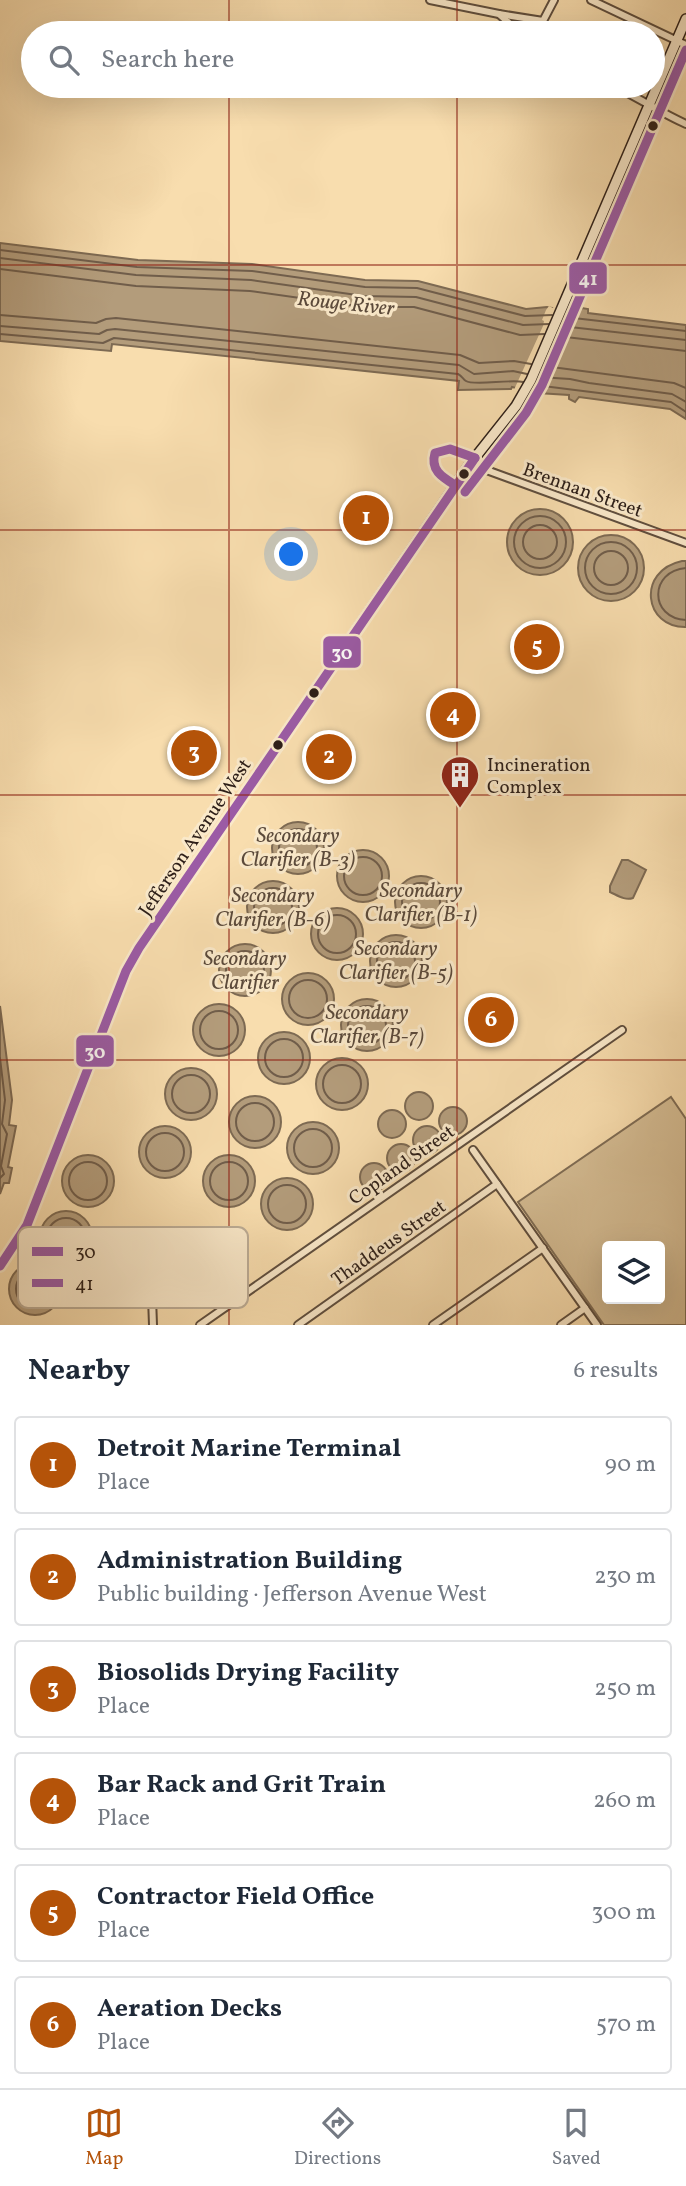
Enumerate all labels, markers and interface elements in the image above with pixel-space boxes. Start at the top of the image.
search box [21,21,665,98]
icon: search [45,41,83,79]
text: Search here [101,42,234,78]
unlabelled marker [646,119,660,133]
line badge: 41 [568,261,608,295]
text: 41 [578,267,598,293]
water label: Rouge River [296,285,396,324]
street label: Brennan Street [519,457,646,525]
unlabelled marker [457,467,471,481]
pin: 1 [343,492,389,544]
your location [274,537,308,571]
pin: 5 [514,621,560,673]
line badge: 30 [322,635,362,669]
text: 30 [331,641,353,667]
unlabelled marker [307,686,321,700]
pin: 4 [430,689,476,741]
pin: 3 [171,727,217,779]
pin: 2 [306,731,352,783]
unlabelled marker [271,738,285,752]
place label: Incineration Complex [487,753,591,801]
street label: Jefferson Avenue West [133,754,258,922]
building icon: Incineration Complex [439,754,481,809]
water label: Secondary Clarifier (B-3) [241,822,355,875]
water label: Secondary Clarifier (B-1) [365,877,477,930]
water label: Secondary Clarifier (B-6) [215,882,331,935]
water label: Secondary Clarifier (B-5) [339,935,453,988]
water label: Secondary Clarifier [204,945,287,998]
pin: 6 [468,994,514,1046]
water label: Secondary Clarifier (B-7) [310,999,424,1052]
line badge: 30 [75,1034,115,1068]
text: 30 [84,1040,106,1066]
street label: Copland Street [344,1119,461,1212]
street label: Thaddeus Street [327,1194,452,1293]
legend [18,1227,248,1308]
text: 30 [75,1240,96,1266]
map controls [602,1241,665,1304]
button: layers [602,1241,665,1304]
text: 41 [75,1272,94,1298]
text: Nearby [28,1350,130,1392]
text: 6 results [574,1355,658,1387]
text: Detroit Marine Terminal [97,1431,401,1467]
text: 1 [48,1449,58,1481]
text: 90 m [605,1449,656,1481]
text: Place [97,1467,150,1499]
text: Administration Building [97,1543,402,1579]
text: 2 [47,1561,59,1593]
text: 230 m [594,1561,656,1593]
text: Public building · Jefferson Avenue West [97,1579,487,1611]
text: Biosolids Drying Facility [97,1655,399,1691]
text: 3 [47,1673,59,1705]
text: 250 m [594,1673,656,1705]
text: Place [97,1691,150,1723]
text: Bar Rack and Grit Train [97,1767,386,1803]
text: 4 [46,1785,60,1817]
text: 260 m [593,1785,656,1817]
text: Place [97,1803,150,1835]
text: Contractor Field Office [97,1879,374,1915]
text: 5 [47,1897,59,1929]
text: 300 m [592,1897,656,1929]
text: Place [97,1915,150,1947]
text: Aeration Decks [97,1991,282,2027]
text: 6 [47,2009,59,2041]
text: 570 m [596,2009,656,2041]
text: Place [97,2027,150,2059]
tab: Map [85,2104,123,2172]
tab: Directions [294,2104,381,2172]
tab: Saved [552,2104,601,2172]

